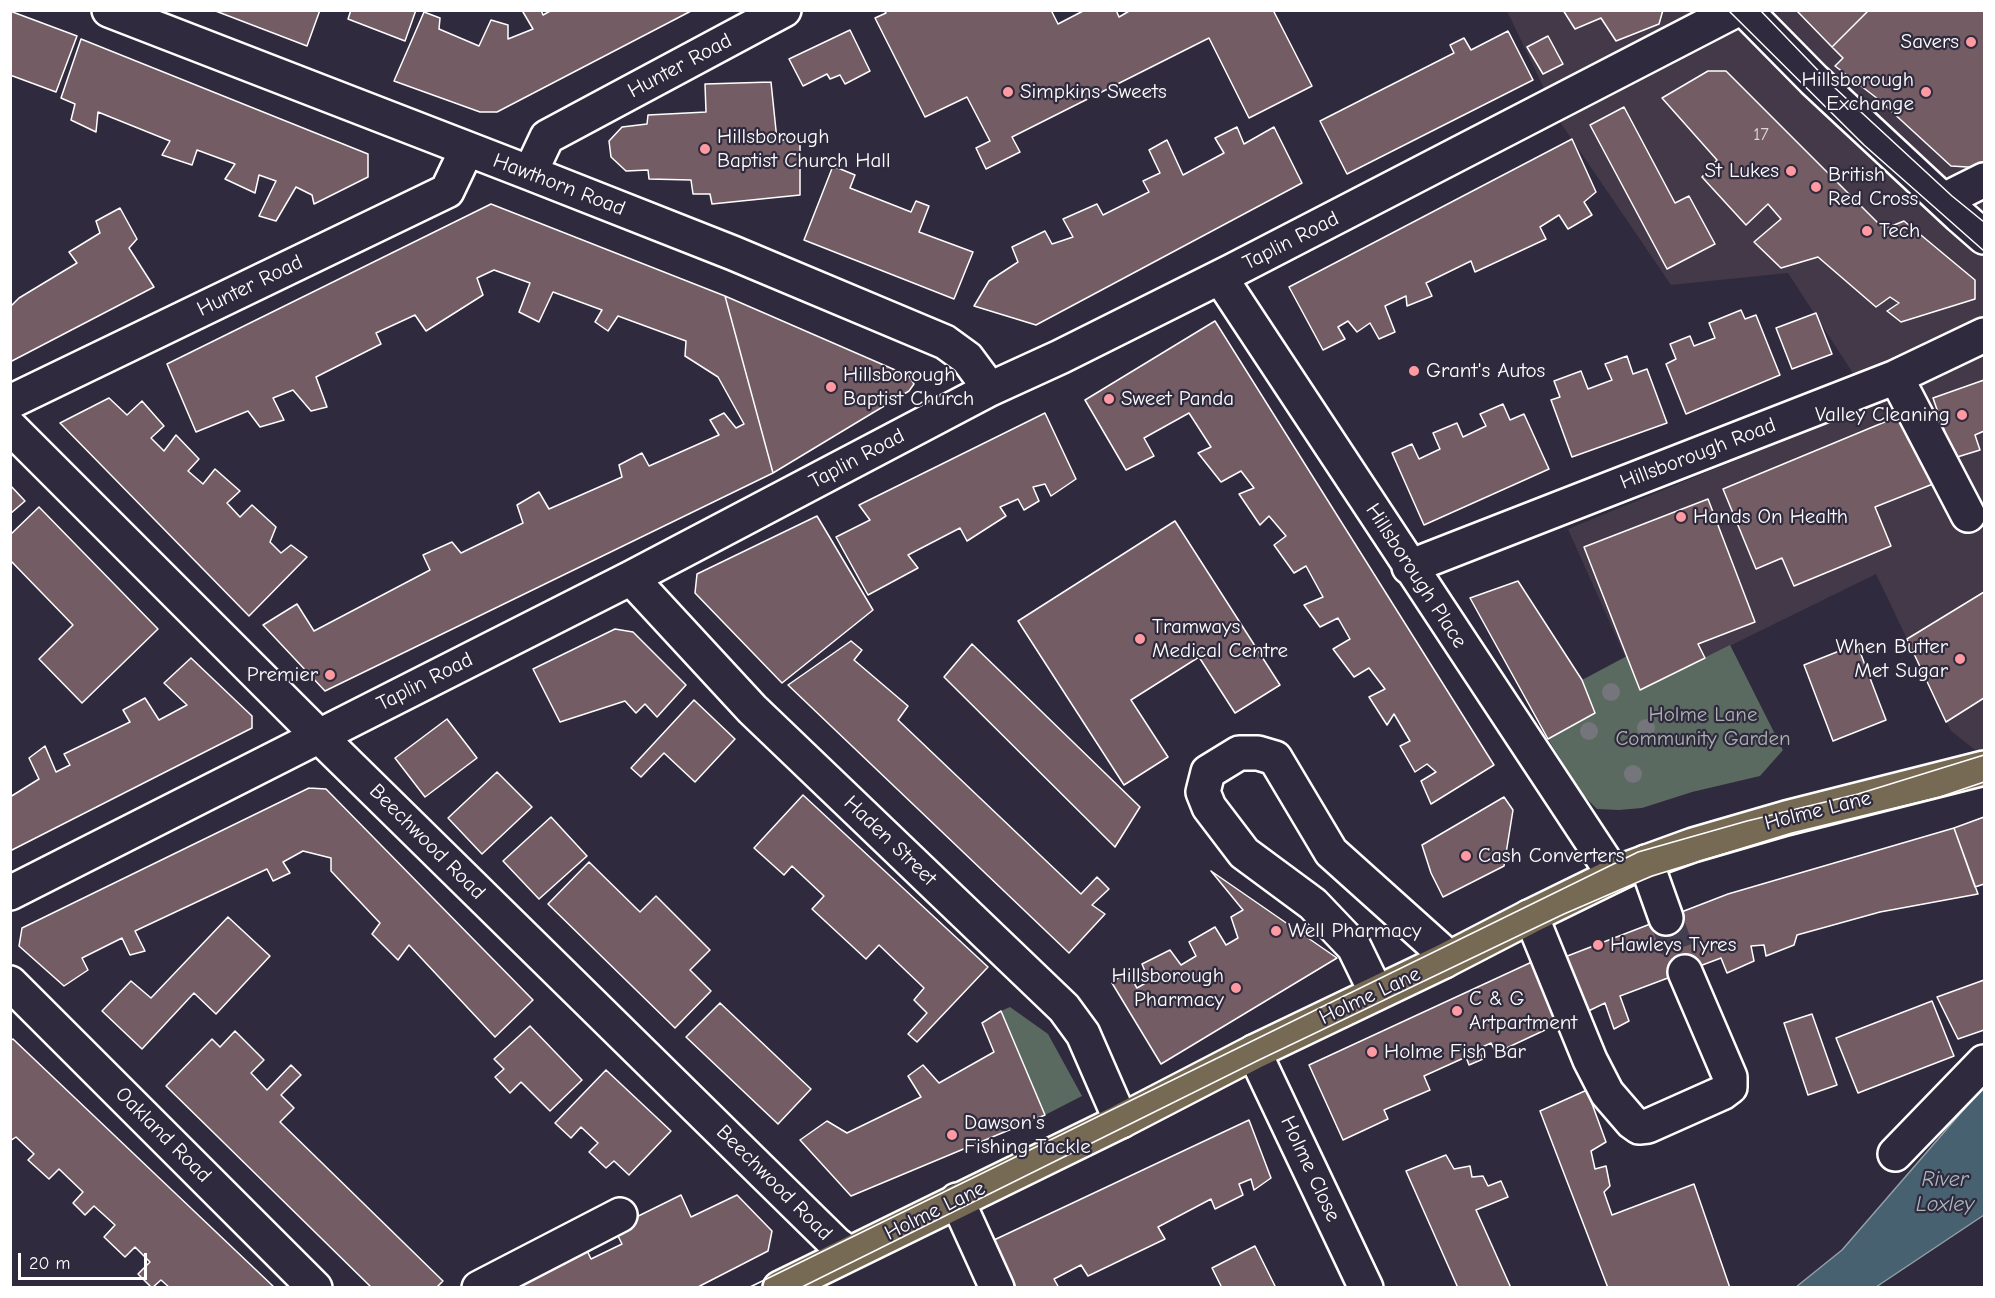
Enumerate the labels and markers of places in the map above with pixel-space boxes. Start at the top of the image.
place label: Savers [1901,29,1959,55]
marker: Savers [1964,35,1978,49]
place label: Hillsborough Exchange [1802,67,1914,117]
place label: Simpkins Sweets [1020,79,1167,105]
marker: Simpkins Sweets [1001,85,1015,99]
marker: Hillsborough Exchange [1919,85,1933,99]
place label: Hillsborough Baptist Church Hall [717,124,891,174]
marker: Hillsborough Baptist Church Hall [698,142,712,156]
place label: St Lukes [1704,158,1779,184]
place label: British Red Cross [1828,162,1918,212]
marker: St Lukes [1784,164,1798,178]
marker: British Red Cross [1809,180,1823,194]
place label: Tech [1879,218,1920,244]
marker: Tech [1860,224,1874,238]
place label: Grant's Autos [1426,358,1545,384]
place label: Hillsborough Baptist Church [843,362,974,412]
marker: Grant's Autos [1407,364,1421,378]
marker: Hillsborough Baptist Church [824,380,838,394]
place label: Sweet Panda [1121,386,1234,412]
marker: Sweet Panda [1102,392,1116,406]
place label: Valley Cleaning [1815,402,1950,428]
marker: Valley Cleaning [1955,408,1969,422]
place label: Hands On Health [1693,504,1848,530]
marker: Hands On Health [1674,510,1688,524]
place label: Tramways Medical Centre [1152,614,1288,664]
marker: Tramways Medical Centre [1133,632,1147,646]
place label: When Butter Met Sugar [1835,634,1948,684]
marker: When Butter Met Sugar [1953,652,1967,666]
place label: Premier [247,662,318,688]
marker: Premier [323,668,337,682]
place label: Cash Converters [1478,843,1625,869]
marker: Cash Converters [1459,849,1473,863]
place label: Well Pharmacy [1288,918,1421,944]
marker: Well Pharmacy [1269,924,1283,938]
place label: Hawleys Tyres [1610,932,1736,958]
marker: Hawleys Tyres [1591,938,1605,952]
place label: Hillsborough Pharmacy [1112,963,1224,1013]
marker: Hillsborough Pharmacy [1229,981,1243,995]
place label: C & G Artpartment [1469,986,1577,1036]
marker: C & G Artpartment [1450,1004,1464,1018]
place label: Holme Fish Bar [1384,1039,1526,1065]
marker: Holme Fish Bar [1365,1045,1379,1059]
place label: Dawson's Fishing Tackle [964,1110,1091,1160]
marker: Dawson's Fishing Tackle [945,1128,959,1142]

